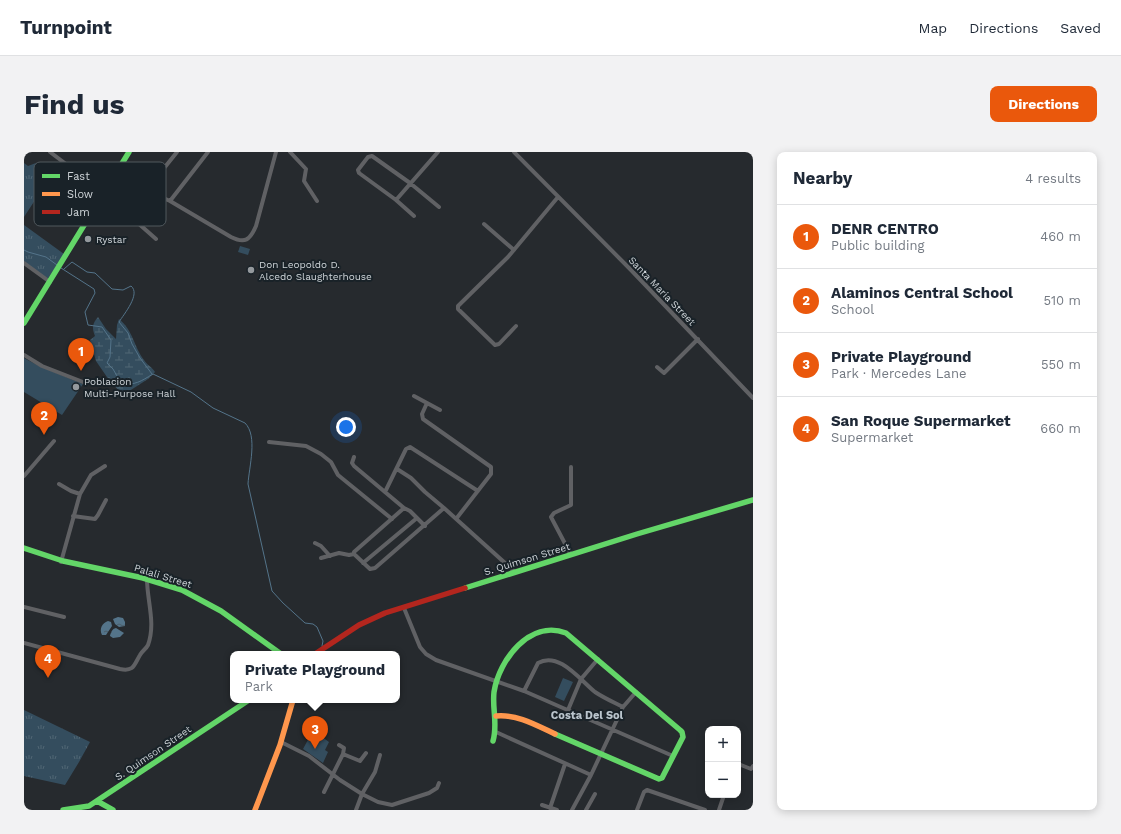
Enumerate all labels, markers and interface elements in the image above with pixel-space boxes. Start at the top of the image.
text: Turnpoint [20,16,112,39]
text: Map [919,20,947,36]
text: Directions [969,20,1038,36]
text: Saved [1060,20,1101,36]
button: Directions [990,86,1097,122]
text: Find us [24,88,124,121]
legend [34,162,166,226]
text: Nearby [793,168,852,188]
text: Fast [67,170,90,183]
text: 4 results [1025,171,1081,186]
text: Slow [67,188,93,201]
text: Jam [67,206,90,219]
text: DENR CENTRO [831,220,939,238]
text: 1 [803,229,809,244]
text: 460 m [1040,229,1081,244]
marker: Rystar [83,234,93,244]
place label: Rystar [96,234,127,245]
text: Public building [831,238,924,253]
street label: Santa Maria Street [626,254,698,328]
place label: Don Leopoldo D. Alcedo Slaughterhouse [259,259,372,282]
marker: Don Leopoldo D. Alcedo Slaughterhouse [246,265,256,275]
text: Alaminos Central School [831,284,1013,302]
text: 2 [802,293,810,308]
text: 510 m [1043,293,1081,308]
text: School [831,302,874,317]
pin: 1 [68,338,94,371]
text: Private Playground [831,348,971,366]
text: 3 [802,357,810,372]
text: 550 m [1041,357,1081,372]
text: Park · Mercedes Lane [831,366,966,381]
place label: Poblacion Multi-Purpose Hall [84,376,176,399]
marker: Poblacion Multi-Purpose Hall [71,382,81,392]
pin: 2 [31,402,57,435]
text: San Roque Supermarket [831,412,1011,430]
your location [336,417,356,437]
text: 4 [802,421,810,436]
text: 660 m [1040,421,1081,436]
text: Supermarket [831,430,913,445]
street label: S. Quimson Street [483,540,572,577]
street label: Palali Street [133,562,194,590]
pin: 4 [35,645,61,678]
popup [230,651,400,703]
text: Private Playground [245,661,385,679]
text: Park [245,679,273,694]
district label: Costa Del Sol [551,709,624,722]
pin: 3 [302,716,328,749]
street label: S. Quimson Street [113,723,194,783]
map controls [705,726,741,798]
button: + [705,726,741,762]
button: − [705,762,741,798]

